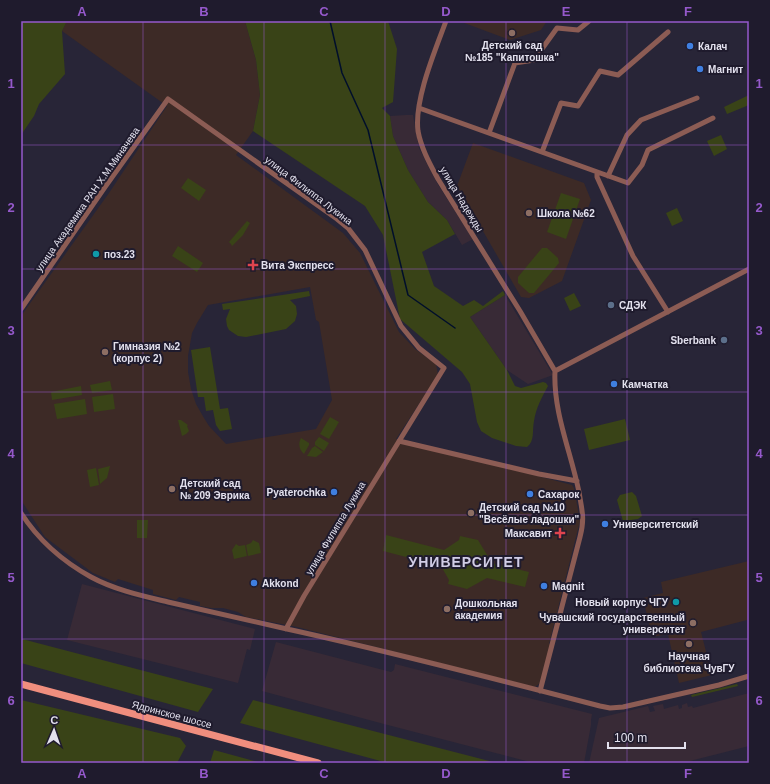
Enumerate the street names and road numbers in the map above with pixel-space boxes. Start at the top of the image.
street label: улица Академика РАН Х.М.Миначева [33,125,142,273]
street label: улица Филиппа Лукина [263,154,355,227]
street label: улица Надежды [438,165,485,234]
street label: улица Филиппа Лукина [303,479,368,577]
street label: Ядринское шоссе [131,699,213,731]

